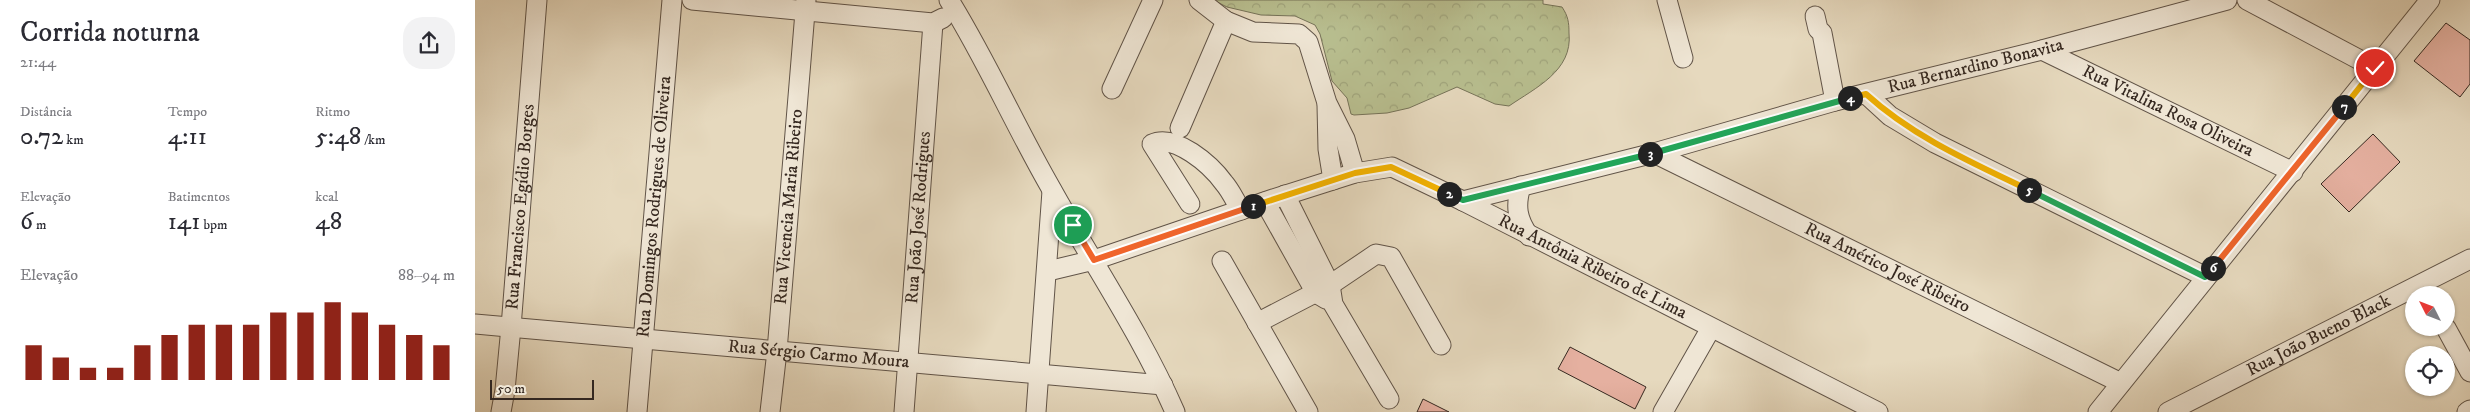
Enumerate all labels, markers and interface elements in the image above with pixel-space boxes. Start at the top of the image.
text: Corrida noturna [20,15,200,50]
button: share [403,17,455,69]
street label: Rua Bernardino Bonavita [1885,34,2066,99]
pin [2354,47,2396,89]
text: 21:44 [20,52,56,72]
icon: check [2361,54,2389,82]
street label: Rua Vitalina Rosa Oliveira [2079,60,2257,162]
street label: Rua Domingos Rodrigues de Oliveira [632,75,677,338]
pin: 4 [1837,86,1863,110]
text: 4 [1846,89,1855,107]
pin: 7 [2331,94,2357,120]
text: 7 [2341,98,2348,116]
text: Distância [20,103,72,121]
text: Tempo [168,103,207,121]
text: Ritmo [315,103,350,121]
street label: Rua Francisco Egídio Borges [501,103,540,311]
street label: Rua Vicencia Maria Ribeiro [770,108,808,306]
text: 0.72 [20,121,63,152]
text: 4:11 [168,121,207,152]
text: 5:48 [315,121,361,152]
text: km [63,131,84,149]
text: /km [361,131,385,149]
street label: Rua João José Rodrigues [901,131,936,305]
pin: 3 [1637,142,1663,166]
text: 3 [1648,145,1653,163]
pin: 5 [2017,178,2041,202]
text: 5 [2026,181,2033,199]
pin: 2 [1437,182,1461,206]
text: 2 [1446,185,1453,203]
text: Elevação [20,188,71,206]
text: Batimentos [168,188,230,206]
text: kcal [315,188,338,206]
pin: 1 [1241,194,1265,218]
text: 1 [1251,197,1256,215]
pin [1052,204,1094,246]
text: 6 [20,206,33,237]
text: 141 [168,206,200,237]
text: 48 [315,206,342,237]
street label: Rua Antônia Ribeiro de Lima [1495,210,1691,324]
icon: arrive [1059,211,1087,239]
text: m [33,216,47,234]
text: bpm [200,216,228,234]
street label: Rua Américo José Ribeiro [1801,218,1974,318]
pin: 6 [2201,256,2225,280]
text: 6 [2210,259,2217,277]
text: Elevação [20,265,78,285]
text: 88–94 m [398,265,455,285]
north arrow [2405,286,2455,336]
map controls [2405,286,2455,396]
street label: Rua João Bueno Black [2243,290,2395,381]
street label: Rua Sérgio Carmo Moura [727,335,911,374]
button: locate [2405,346,2455,396]
scale bar [490,377,594,400]
text: 50 m [497,380,525,398]

